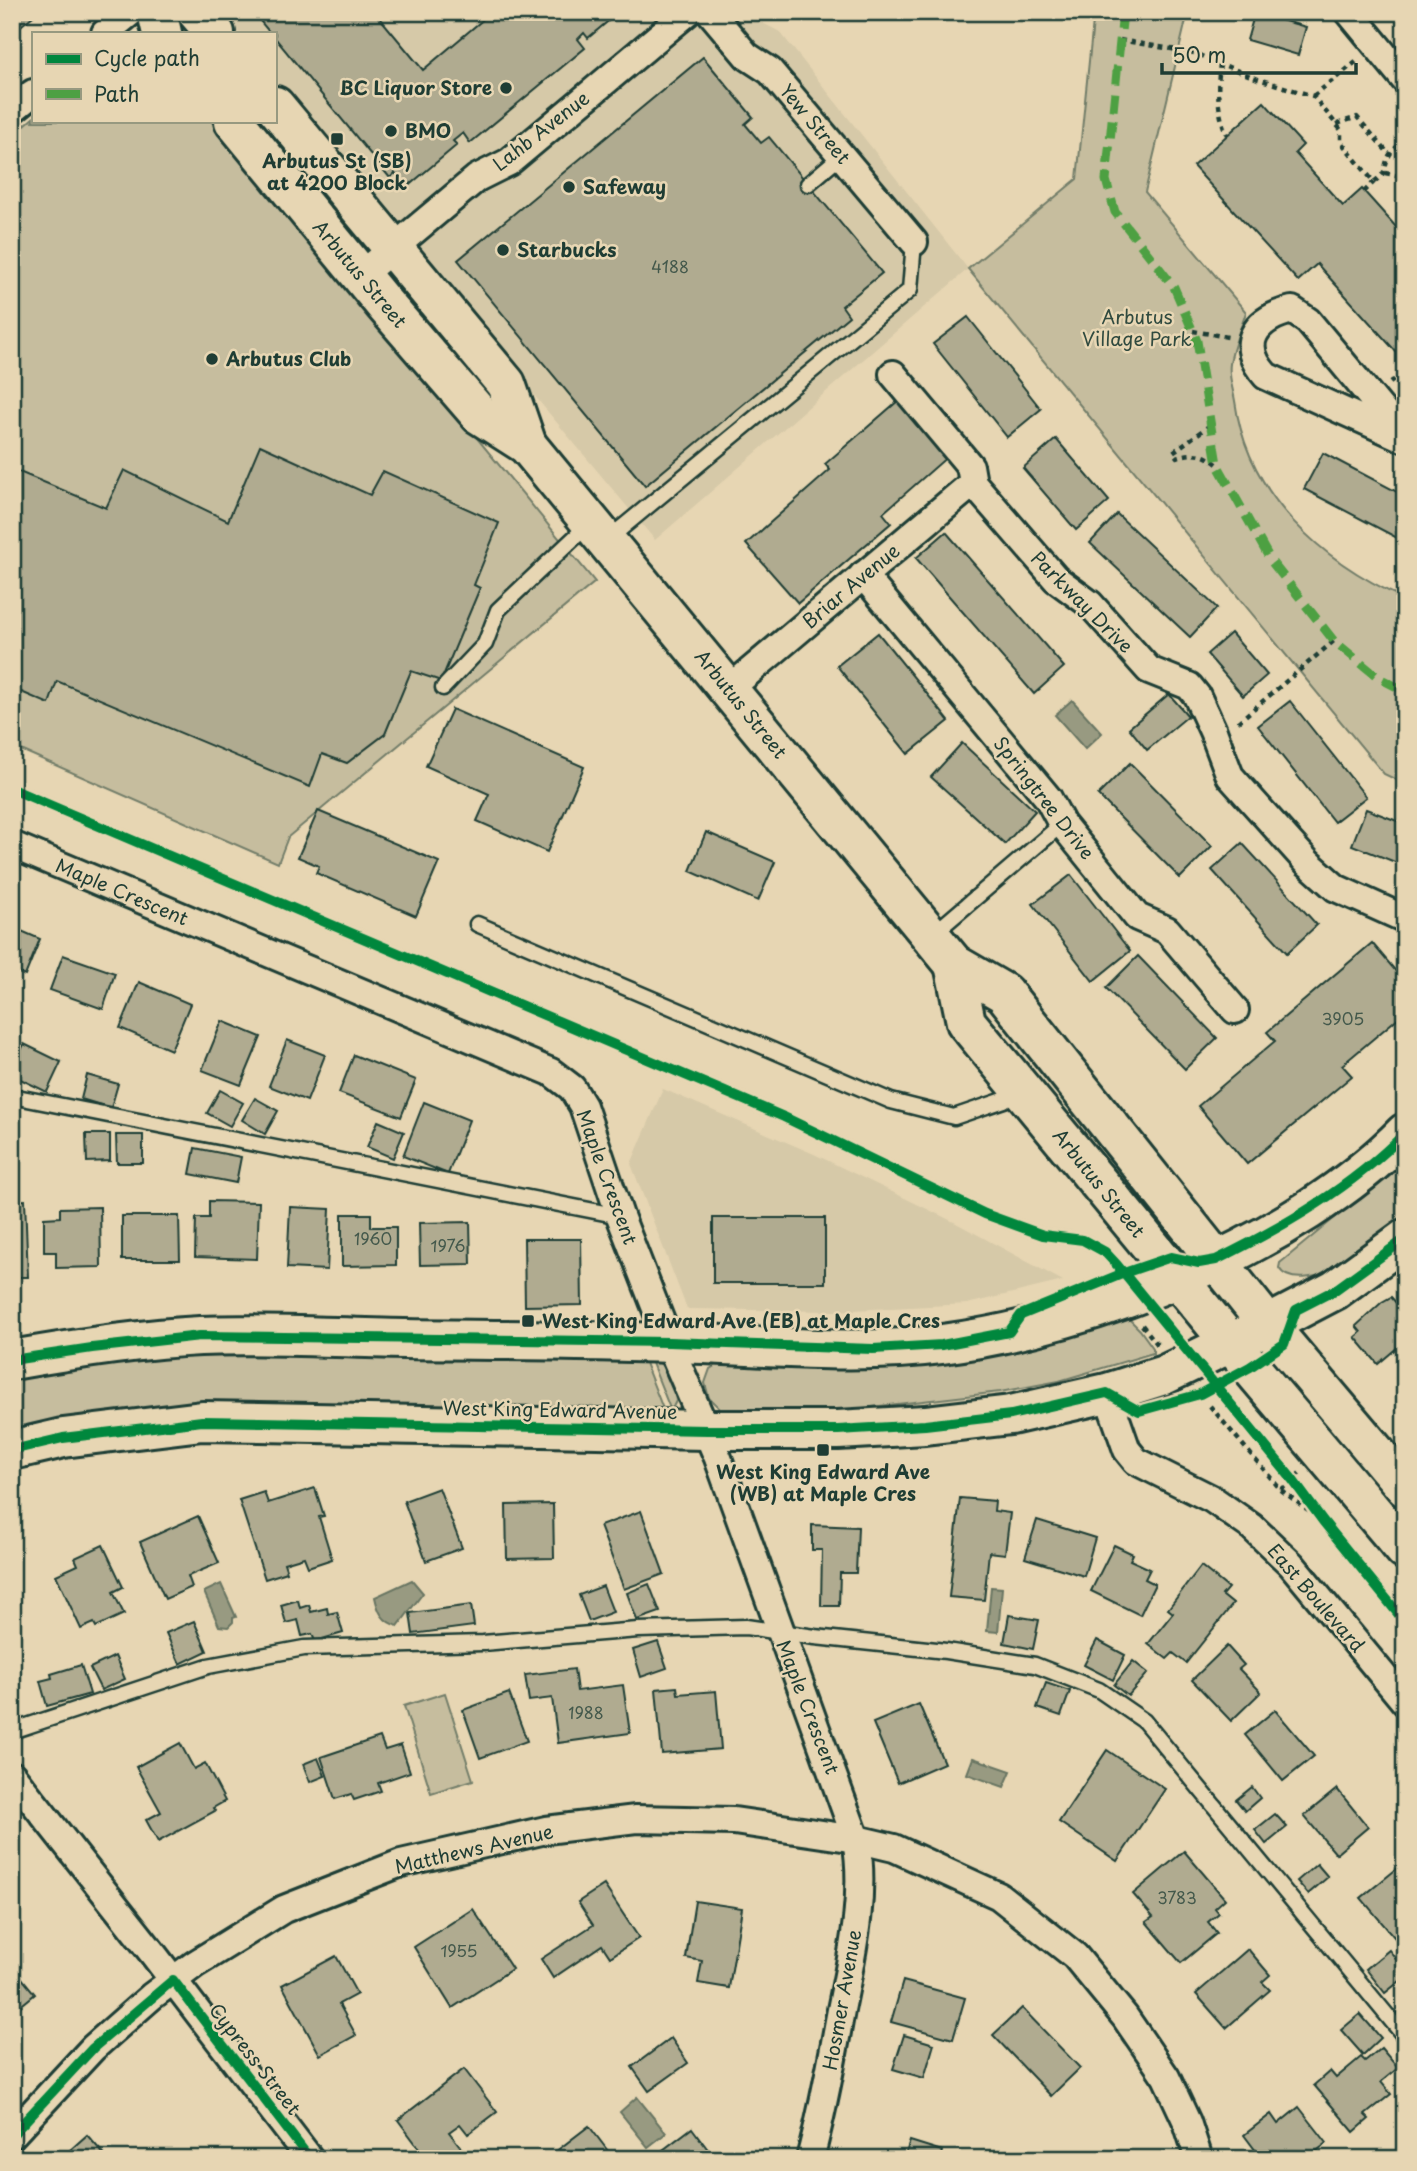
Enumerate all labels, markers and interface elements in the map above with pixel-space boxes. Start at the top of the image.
legend [32,32,276,122]
scale bar [1162,32,1356,76]
text: 50 m [1172,38,1226,70]
text: Cycle path [94,41,200,73]
place label: BC Liquor Store [340,73,492,101]
text: Path [94,77,139,109]
street label: Yew Street [774,77,858,170]
marker: BC Liquor Store [498,80,514,96]
street label: Lahb Avenue [486,84,595,177]
place label: BMO [405,116,451,144]
marker: BMO [383,123,399,139]
marker: Arbutus St (SB) at 4200 Block [329,131,345,147]
place label: Arbutus St (SB) at 4200 Block [261,146,412,196]
place label: Safeway [583,172,666,200]
marker: Safeway [561,179,577,195]
street label: Arbutus Street [307,213,414,334]
place label: Starbucks [517,235,617,263]
marker: Starbucks [495,242,511,258]
house number: 4188 [651,254,689,278]
park label: Arbutus Village Park [1082,302,1192,352]
place label: Arbutus Club [225,344,351,372]
marker: Arbutus Club [204,351,220,367]
street label: Briar Avenue [796,536,905,634]
street label: Parkway Drive [1025,544,1140,659]
street label: Arbutus Street [689,643,795,764]
street label: Springtree Drive [988,730,1102,865]
street label: Maple Crescent [52,851,193,932]
house number: 3905 [1322,1006,1364,1030]
street label: Maple Crescent [571,1105,645,1248]
street label: Arbutus Street [1047,1122,1153,1243]
house number: 1960 [354,1226,392,1250]
house number: 1976 [431,1233,465,1257]
place label: West King Edward Ave (EB) at Maple Cres [542,1306,940,1334]
marker: West King Edward Ave (EB) at Maple Cres [520,1313,536,1329]
street label: West King Edward Avenue [442,1393,678,1425]
marker: West King Edward Ave (WB) at Maple Cres [815,1442,831,1458]
place label: West King Edward Ave (WB) at Maple Cres [716,1457,930,1507]
street label: East Boulevard [1262,1537,1372,1658]
street label: Maple Crescent [770,1635,847,1778]
house number: 1988 [568,1700,604,1724]
street label: Matthews Avenue [392,1816,556,1880]
house number: 3783 [1157,1885,1197,1909]
street label: Hosmer Avenue [815,1927,867,2072]
house number: 1955 [440,1938,478,1962]
street label: Cypress Street [203,1997,309,2120]

